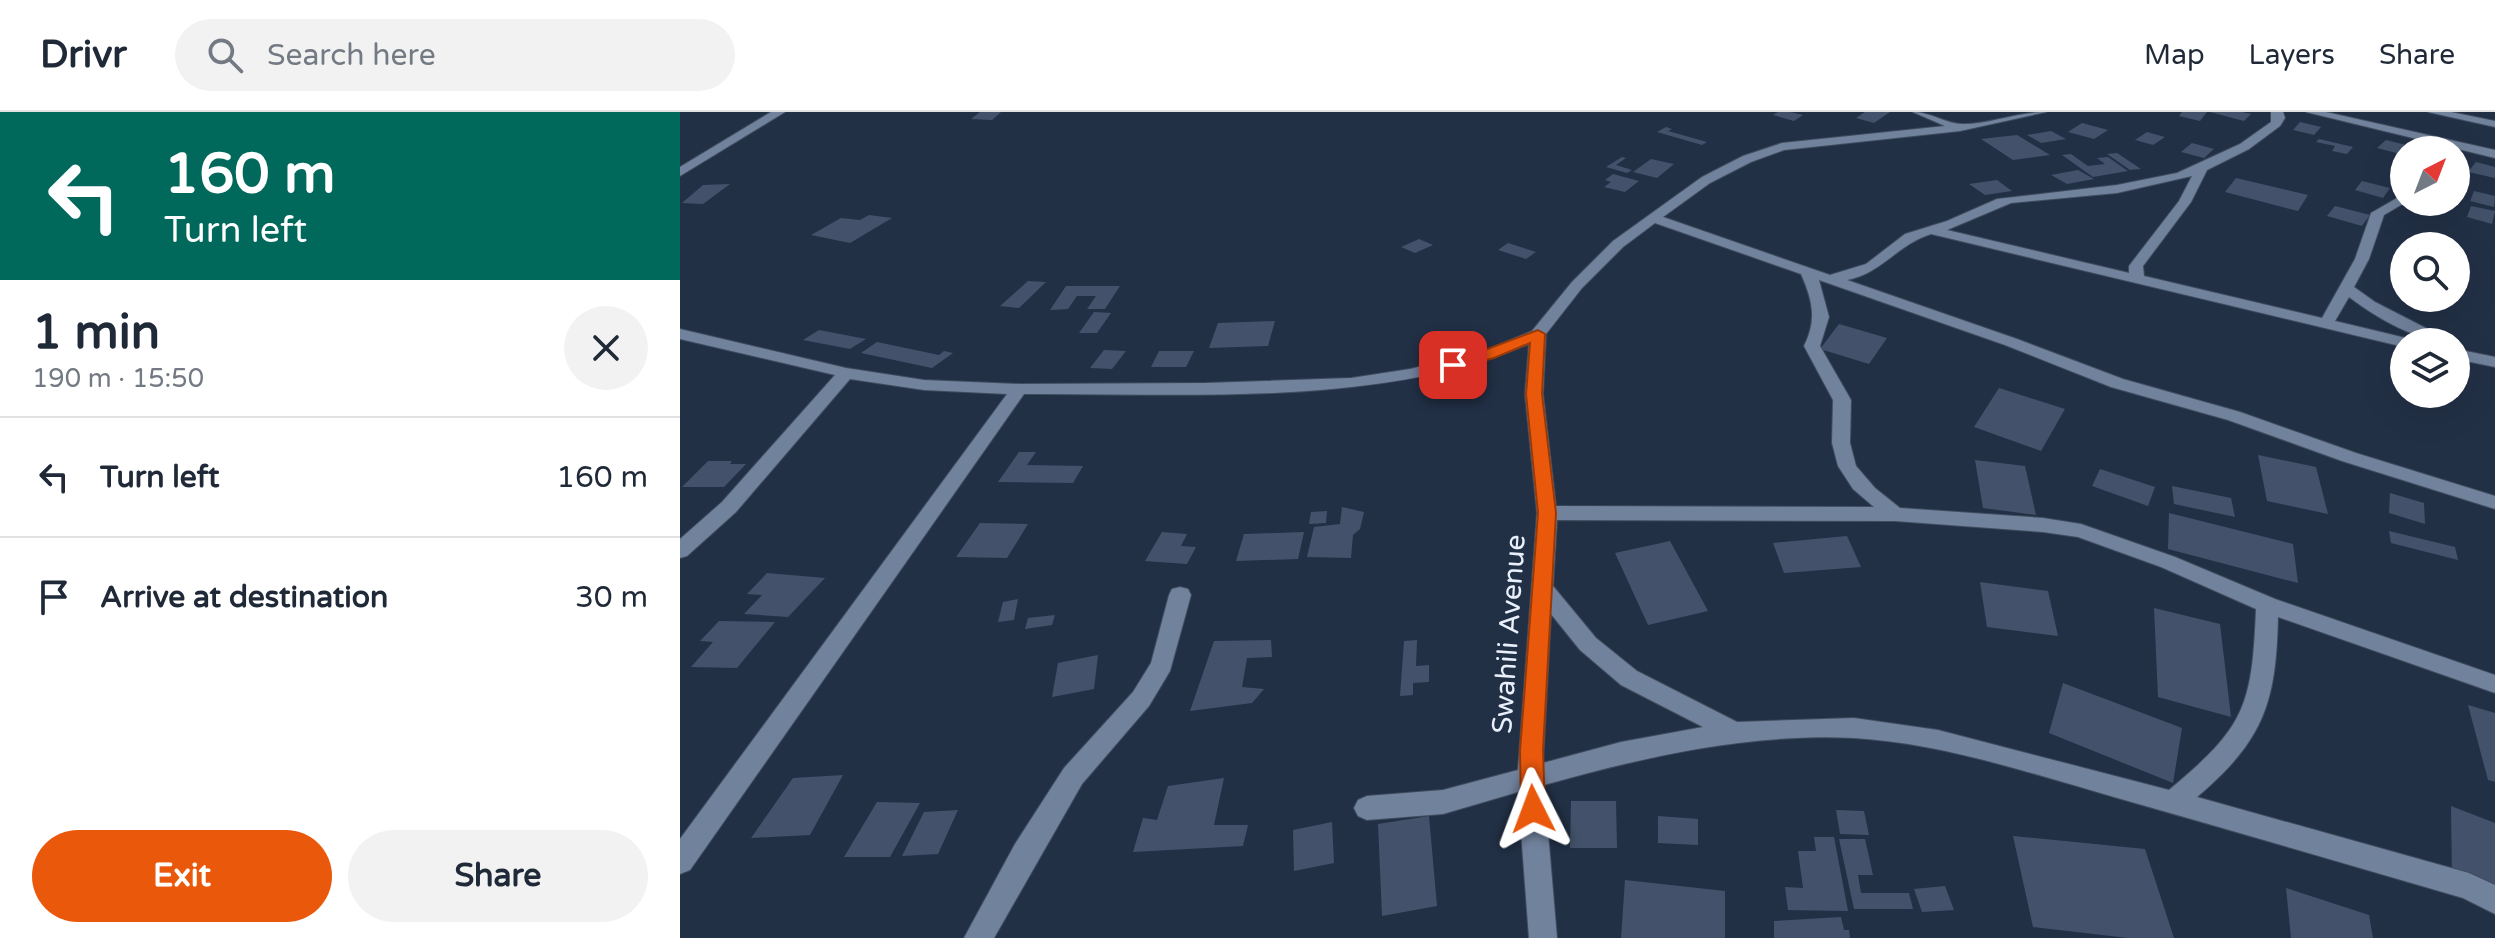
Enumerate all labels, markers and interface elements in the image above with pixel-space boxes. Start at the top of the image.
search box [175,19,735,91]
text: Drivr [40,32,127,78]
icon: search [203,33,247,77]
text: Search here [267,37,436,74]
text: Map [2144,38,2205,72]
text: Layers [2249,38,2335,72]
text: Share [2379,38,2455,72]
north arrow [2390,136,2470,216]
map controls [2390,136,2470,408]
text: 160 m [164,141,335,208]
icon: left [32,144,136,248]
text: Turn left [164,209,307,252]
button: search [2390,232,2470,312]
text: 1 min [32,304,160,362]
button: close [564,306,648,390]
button: layers [2390,328,2470,408]
pin [1419,331,1487,399]
icon: arrive [1431,343,1475,387]
text: 190 m · 15:50 [32,363,204,394]
icon: left [32,455,76,499]
text: Turn left [100,459,219,496]
text: 160 m [556,459,648,496]
street label: Swahili Avenue [1485,533,1533,735]
icon: arrive [32,575,76,619]
text: Arrive at destination [100,579,388,616]
text: 30 m [575,579,648,616]
position arrow [1491,767,1575,851]
button: Exit [32,830,332,922]
button: Share [348,830,648,922]

